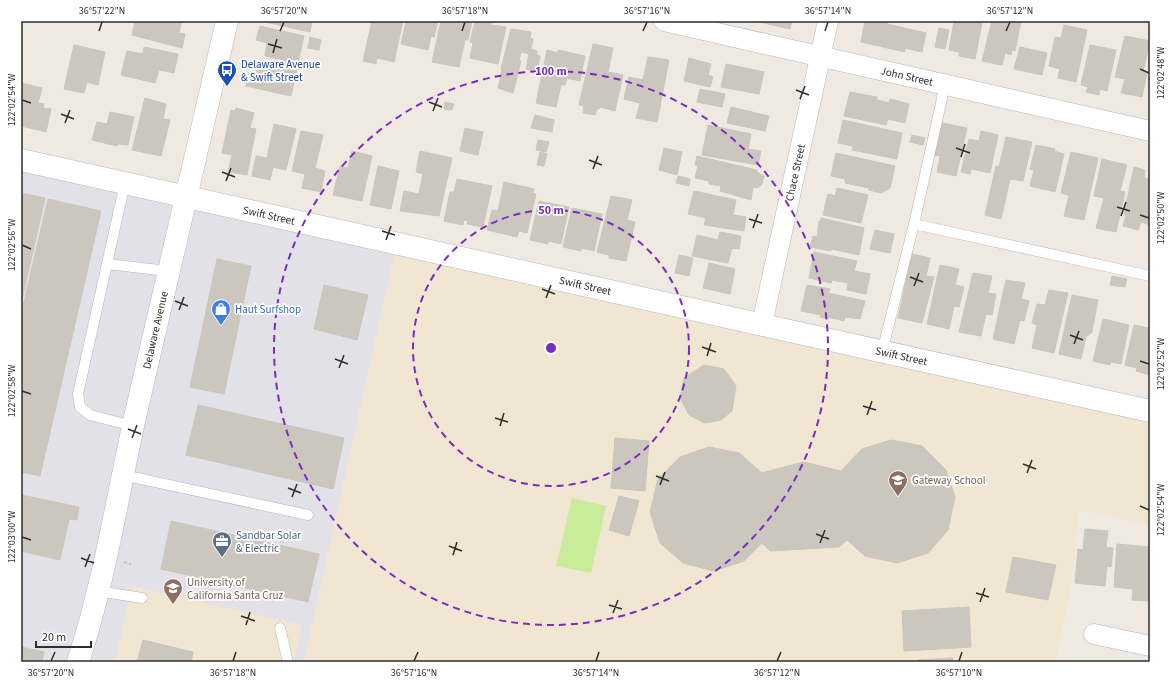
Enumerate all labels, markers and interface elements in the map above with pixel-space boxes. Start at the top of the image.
text: 36°57'22"N [79,4,125,18]
text: 36°57'20"N [261,4,307,18]
text: 36°57'18"N [442,4,488,18]
text: 36°57'16"N [624,4,670,18]
text: 36°57'14"N [805,4,851,18]
text: 36°57'12"N [987,4,1033,18]
text: 122°02'48"W [1154,47,1168,99]
place label: Delaware Avenue & Swift Street [241,57,321,85]
bus stop icon: Delaware Avenue & Swift Street [216,59,238,87]
text: 100 m [535,63,567,80]
street label: John Street [879,63,935,89]
text: 122°02'54"W [5,74,19,126]
street label: Chace Street [782,142,809,202]
text: 122°02'50"W [1154,192,1168,244]
street label: Swift Street [242,202,297,228]
text: 50 m [538,202,564,219]
text: 122°02'56"W [5,219,19,271]
street label: Swift Street [558,272,613,299]
street label: Delaware Avenue [139,289,171,370]
shop icon: Haut Surfshop [210,298,232,326]
place label: Haut Surfshop [235,302,301,317]
text: 122°02'52"W [1154,338,1168,390]
centre of rings [544,341,558,355]
street label: Swift Street [874,343,929,369]
text: 122°02'58"W [5,365,19,417]
school or university icon: Gateway School [887,469,909,497]
place label: Gateway School [912,473,986,488]
text: 122°02'54"W [1154,484,1168,536]
text: 122°03'00"W [5,511,19,563]
place label: Sandbar Solar & Electric [236,528,301,556]
office icon: Sandbar Solar & Electric [211,530,233,558]
place label: University of California Santa Cruz [187,575,283,603]
school or university icon: University of California Santa Cruz [162,577,184,605]
scale bar [36,623,91,649]
text: 20 m [42,629,66,646]
text: 36°57'20"N [28,666,74,680]
text: 36°57'18"N [210,666,256,680]
text: 36°57'16"N [391,666,437,680]
text: 36°57'14"N [573,666,619,680]
text: 36°57'12"N [754,666,800,680]
text: 36°57'10"N [936,666,982,680]

